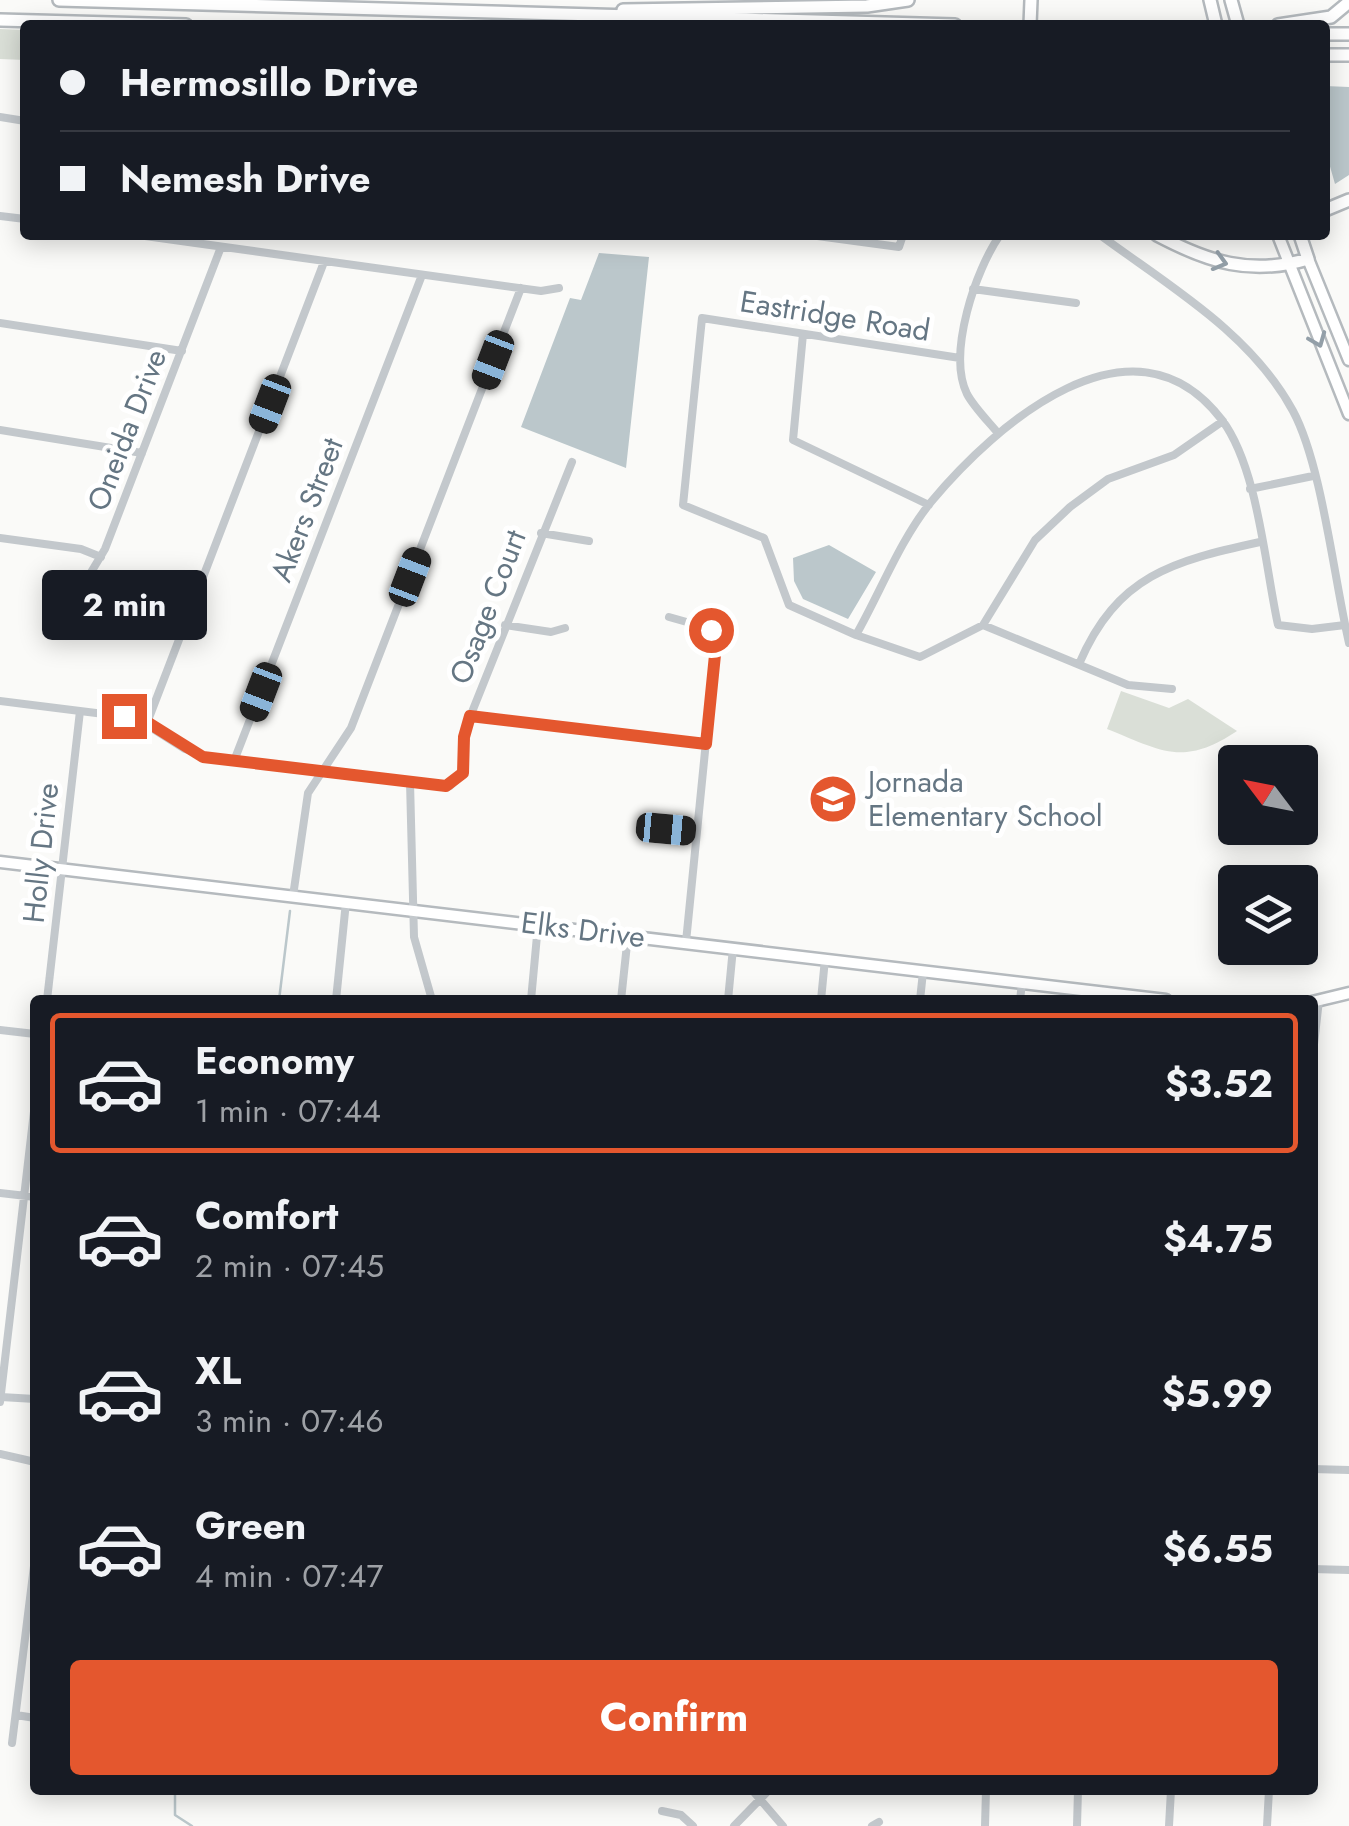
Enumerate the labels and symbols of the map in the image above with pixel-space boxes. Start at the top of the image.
one-way arrow [1211,251,1228,272]
street label: Eastridge Road [737,279,933,352]
car [468,327,518,393]
one-way arrow [1306,330,1326,348]
street label: Oneida Drive [76,343,177,517]
car [245,371,295,437]
street label: Akers Street [259,431,354,588]
street label: Osage Court [438,523,537,690]
car [385,544,435,610]
callout: 2 min [42,571,206,641]
route start [689,608,734,653]
car [236,659,286,725]
route end [102,694,147,739]
north arrow [1218,745,1318,845]
place label: Jornada Elementary School [864,760,1103,837]
school or university icon: Jornada Elementary School [807,773,859,825]
street label: Holly Drive [12,781,69,925]
car [635,811,697,847]
street label: Elks Drive [519,901,647,958]

